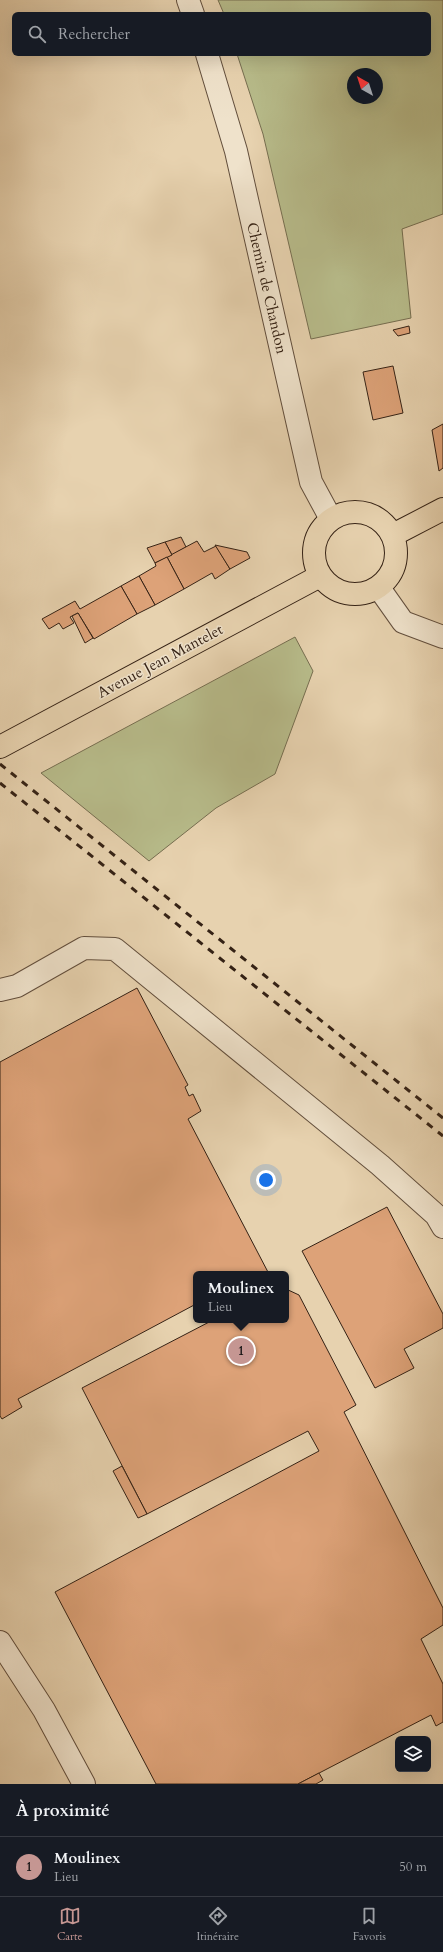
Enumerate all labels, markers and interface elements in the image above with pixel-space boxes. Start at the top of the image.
search box [12,12,431,56]
icon: search [26,23,48,45]
text: Rechercher [58,24,130,44]
north arrow [347,68,383,104]
street label: Chemin de Chandon [242,220,292,356]
street label: Avenue Jean Mantelet [94,619,227,703]
your location [256,1170,276,1190]
popup [193,1271,289,1323]
text: Moulinex [208,1278,274,1298]
text: Lieu [208,1298,232,1316]
pin: 1 [228,1336,254,1366]
map controls [395,1736,431,1772]
button: layers [395,1736,431,1772]
text: À proximité [16,1799,110,1822]
text: Moulinex [54,1848,120,1868]
text: 1 [26,1858,32,1876]
text: 50 m [399,1858,427,1876]
text: Lieu [54,1868,79,1886]
tab: Carte [57,1905,83,1944]
tab: Itinéraire [196,1905,239,1944]
tab: Favoris [353,1905,386,1944]

